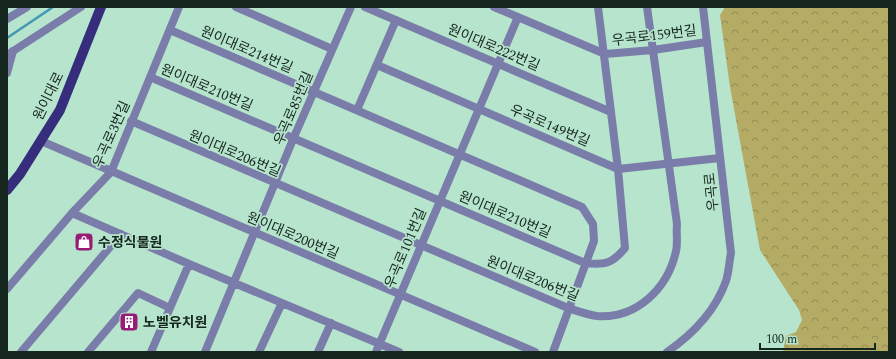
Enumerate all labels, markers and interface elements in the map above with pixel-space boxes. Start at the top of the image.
street label: 원이대로222번길 [444,19,543,76]
street label: 우곡로159번길 [610,20,698,51]
street label: 원이대로214번길 [197,21,296,78]
street label: 원이대로210번길 [157,59,256,116]
street label: 원이대로 [28,68,69,124]
street label: 우곡로85번길 [268,68,318,148]
street label: 우곡로3번길 [87,97,136,171]
street label: 우곡로149번길 [506,99,593,152]
street label: 원이대로206번길 [185,125,284,182]
street label: 우곡로 [699,172,724,212]
street label: 원이대로210번길 [455,186,554,243]
street label: 우곡로101번길 [379,205,432,292]
street label: 원이대로200번길 [243,207,342,264]
shop icon: 수정식물원 [73,231,95,253]
place label: 수정식물원 [98,232,162,253]
street label: 원이대로206번길 [483,250,582,307]
building icon: 노벨유치원 [118,311,140,333]
place label: 노벨유치원 [143,312,207,333]
scale bar [760,325,875,351]
text: 100 m [766,330,797,349]

